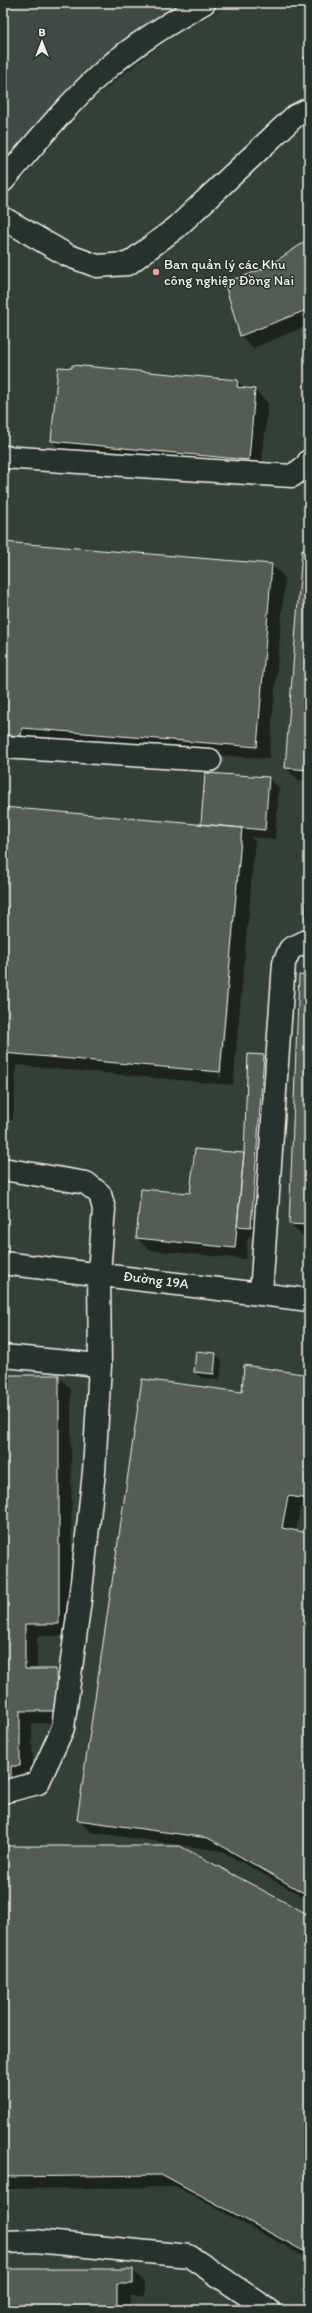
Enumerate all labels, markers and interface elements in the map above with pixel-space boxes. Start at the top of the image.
north arrow [22,22,62,62]
text: B [38,26,46,39]
place label: Ban quản lý các Khu công nghiệp Đồng Nai [164,256,294,289]
marker: Ban quản lý các Khu công nghiệp Đồng Nai [151,267,161,277]
street label: Đường 19A [122,1268,190,1292]

